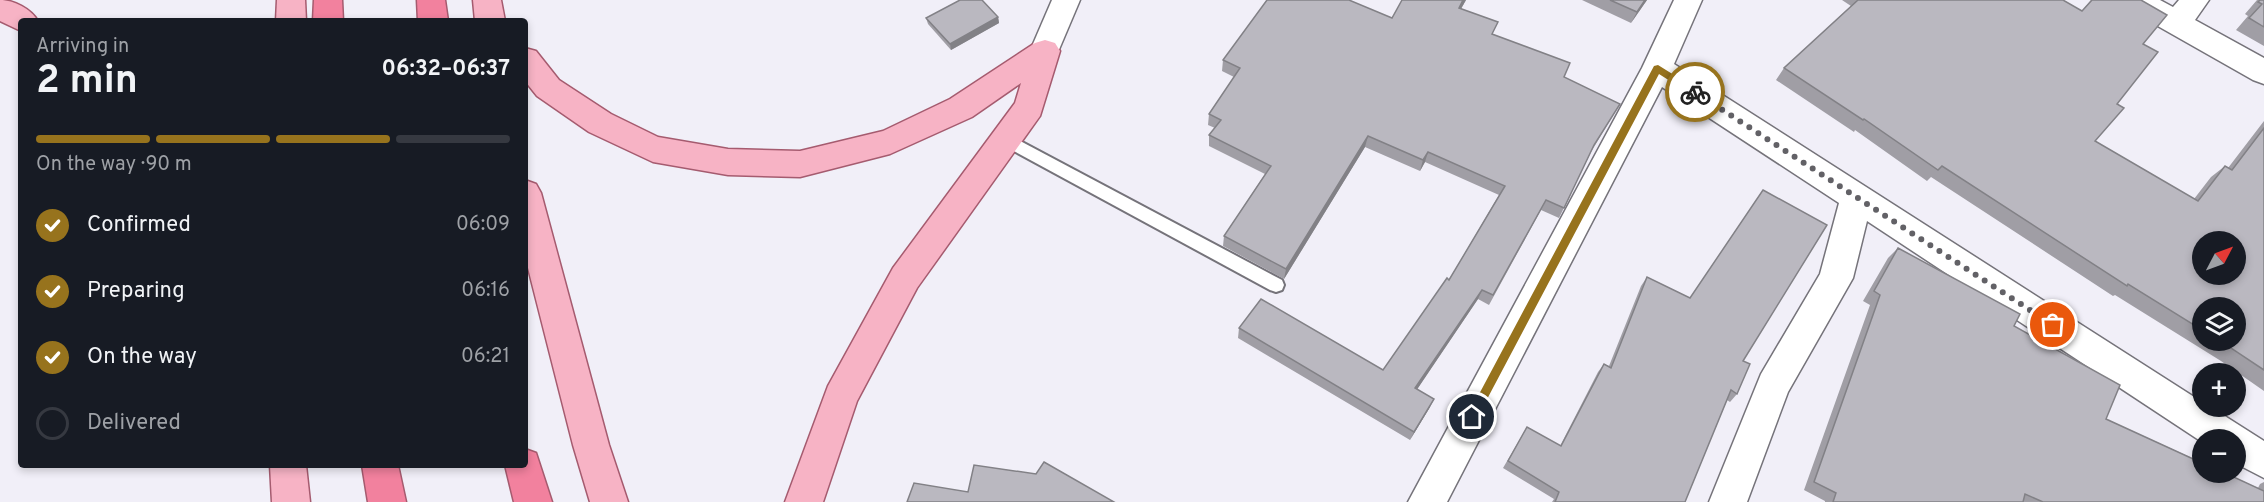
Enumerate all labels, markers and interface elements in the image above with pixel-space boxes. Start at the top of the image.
text: Arriving in [36,34,129,60]
text: 06:32–06:37 [381,56,510,83]
text: 2 min [36,58,138,107]
courier [1665,62,1725,122]
icon: bike [1679,76,1712,109]
text: On the way · 90 m [36,152,192,178]
icon: check [36,209,69,242]
text: Confirmed [87,212,191,239]
text: 06:09 [456,212,510,238]
north arrow [2192,231,2246,285]
map controls [2192,231,2246,483]
icon: check [36,275,69,308]
text: Preparing [87,278,185,305]
text: 06:16 [461,278,510,304]
button: layers [2192,297,2246,351]
pin [2027,299,2078,350]
icon: bag [2036,308,2069,341]
icon: check [36,341,69,374]
text: On the way [87,344,197,371]
text: 06:21 [461,344,510,370]
button: + [2192,363,2246,417]
pin [1446,391,1497,442]
icon: home [1455,400,1488,433]
text: Delivered [87,410,181,437]
button: − [2192,429,2246,483]

